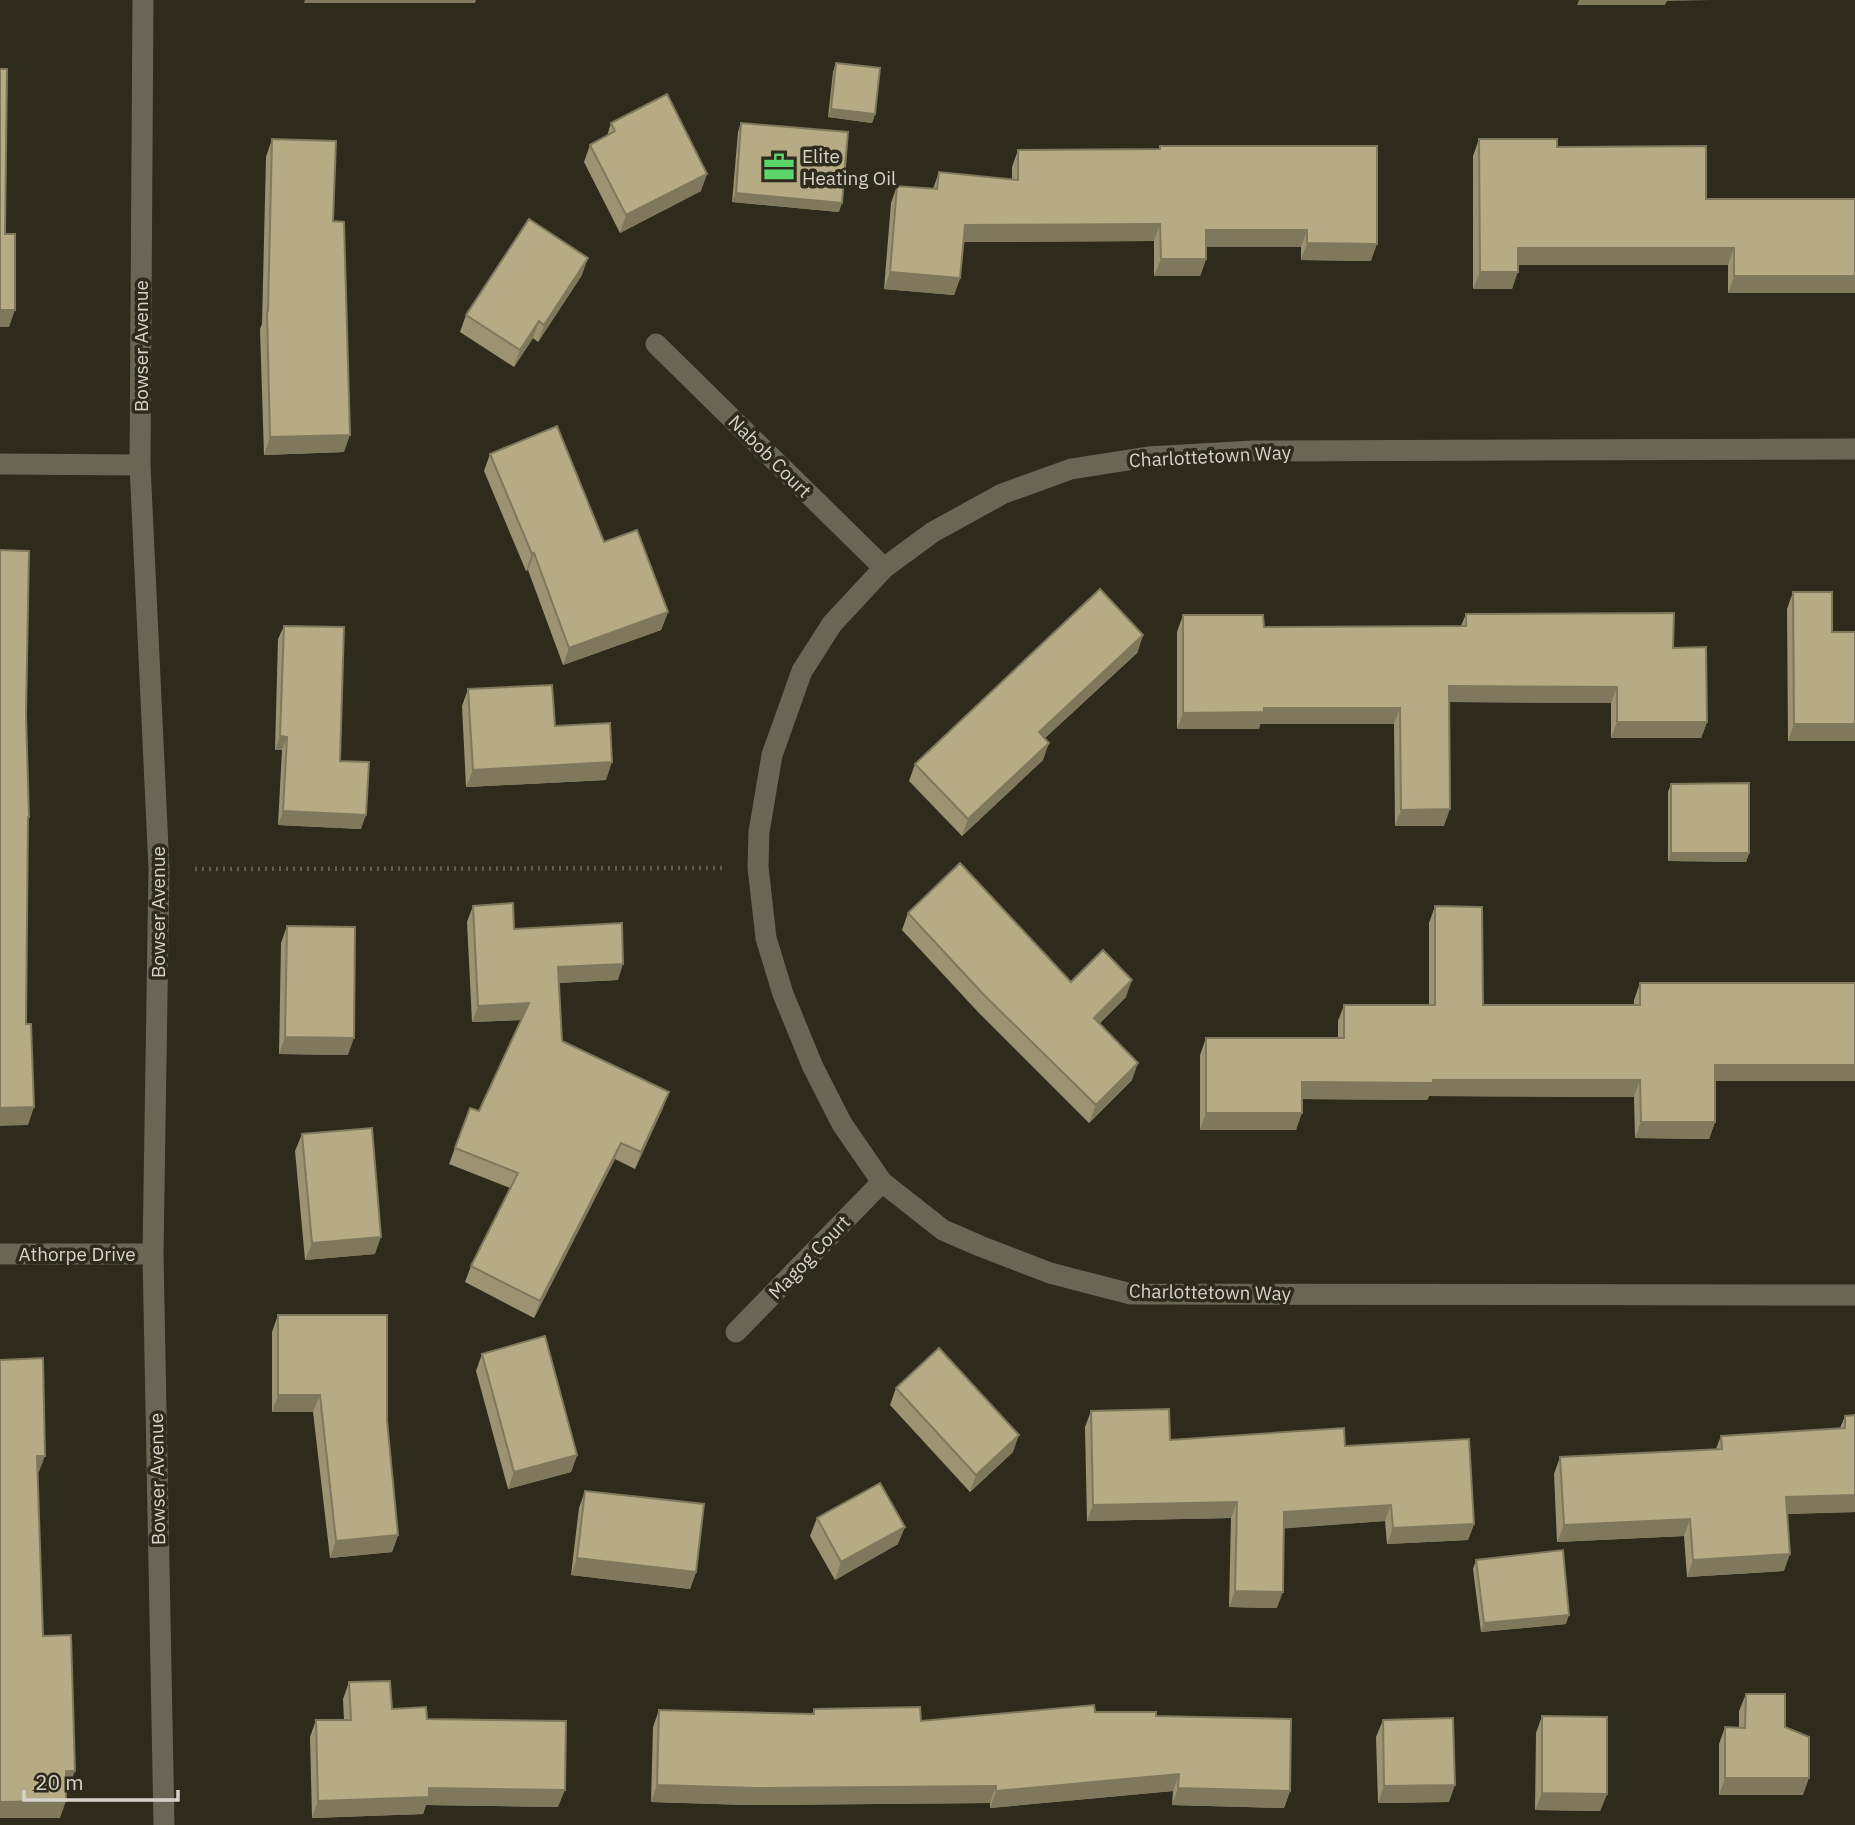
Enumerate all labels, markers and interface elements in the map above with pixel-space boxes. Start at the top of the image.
place label: Elite Heating Oil [802,144,896,190]
office icon: Elite Heating Oil [762,150,796,184]
street label: Bowser Avenue [129,280,153,412]
street label: Nabob Court [723,409,817,503]
street label: Charlottetown Way [1128,440,1292,472]
street label: Bowser Avenue [146,846,170,978]
street label: Magog Court [763,1210,855,1304]
street label: Athorpe Drive [18,1242,136,1266]
street label: Charlottetown Way [1129,1279,1292,1305]
street label: Bowser Avenue [144,1413,170,1545]
scale bar [24,1758,178,1802]
text: 20 m [35,1768,84,1796]

